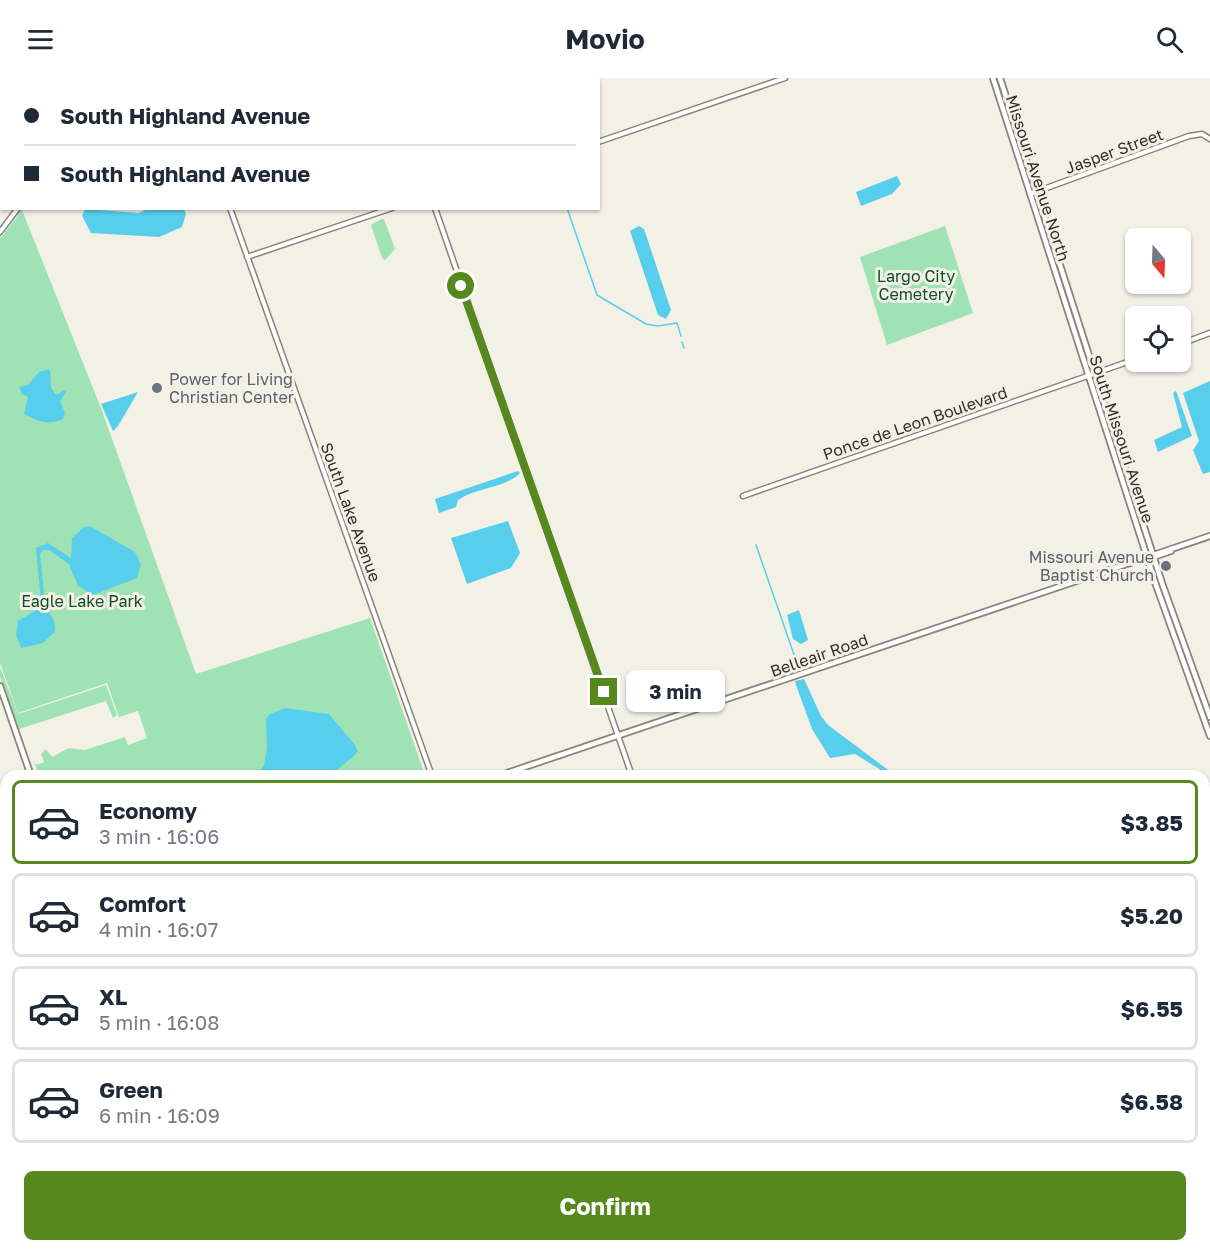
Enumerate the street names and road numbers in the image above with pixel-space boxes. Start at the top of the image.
street label: Missouri Avenue North [1002,92,1074,264]
street label: Jasper Street [1062,124,1166,178]
street label: South Missouri Avenue [1085,353,1159,525]
street label: Ponce de Leon Boulevard [820,382,1010,464]
street label: South Lake Avenue [317,440,385,584]
street label: Belleair Road [767,629,871,681]

